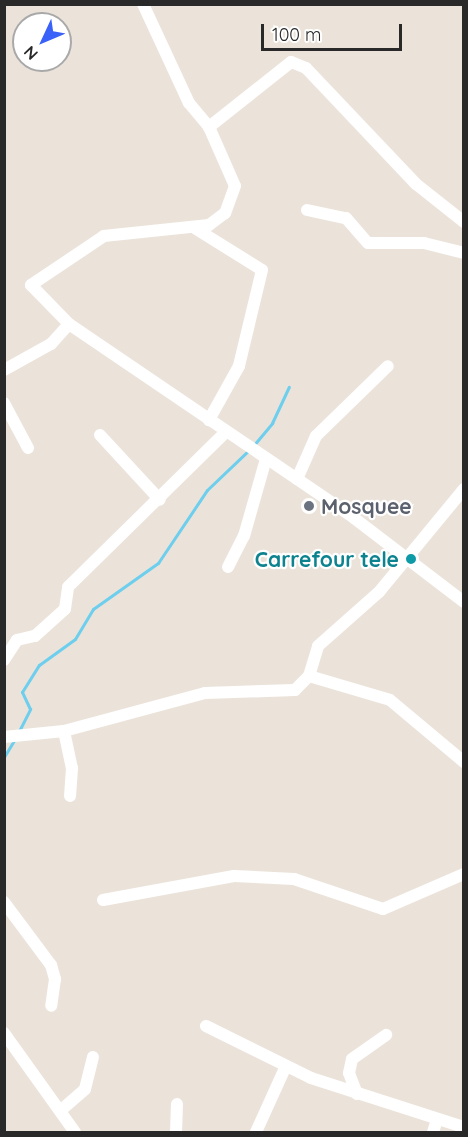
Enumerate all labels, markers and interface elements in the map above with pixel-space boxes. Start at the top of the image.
north arrow [12,12,72,72]
scale bar [264,12,405,50]
text: 100 m [272,23,321,46]
text: N [19,42,42,64]
place label: Mosquee [321,493,412,519]
marker: Mosquee [302,499,316,513]
place label: Carrefour tele [255,546,399,572]
marker: Carrefour tele [404,552,418,566]

